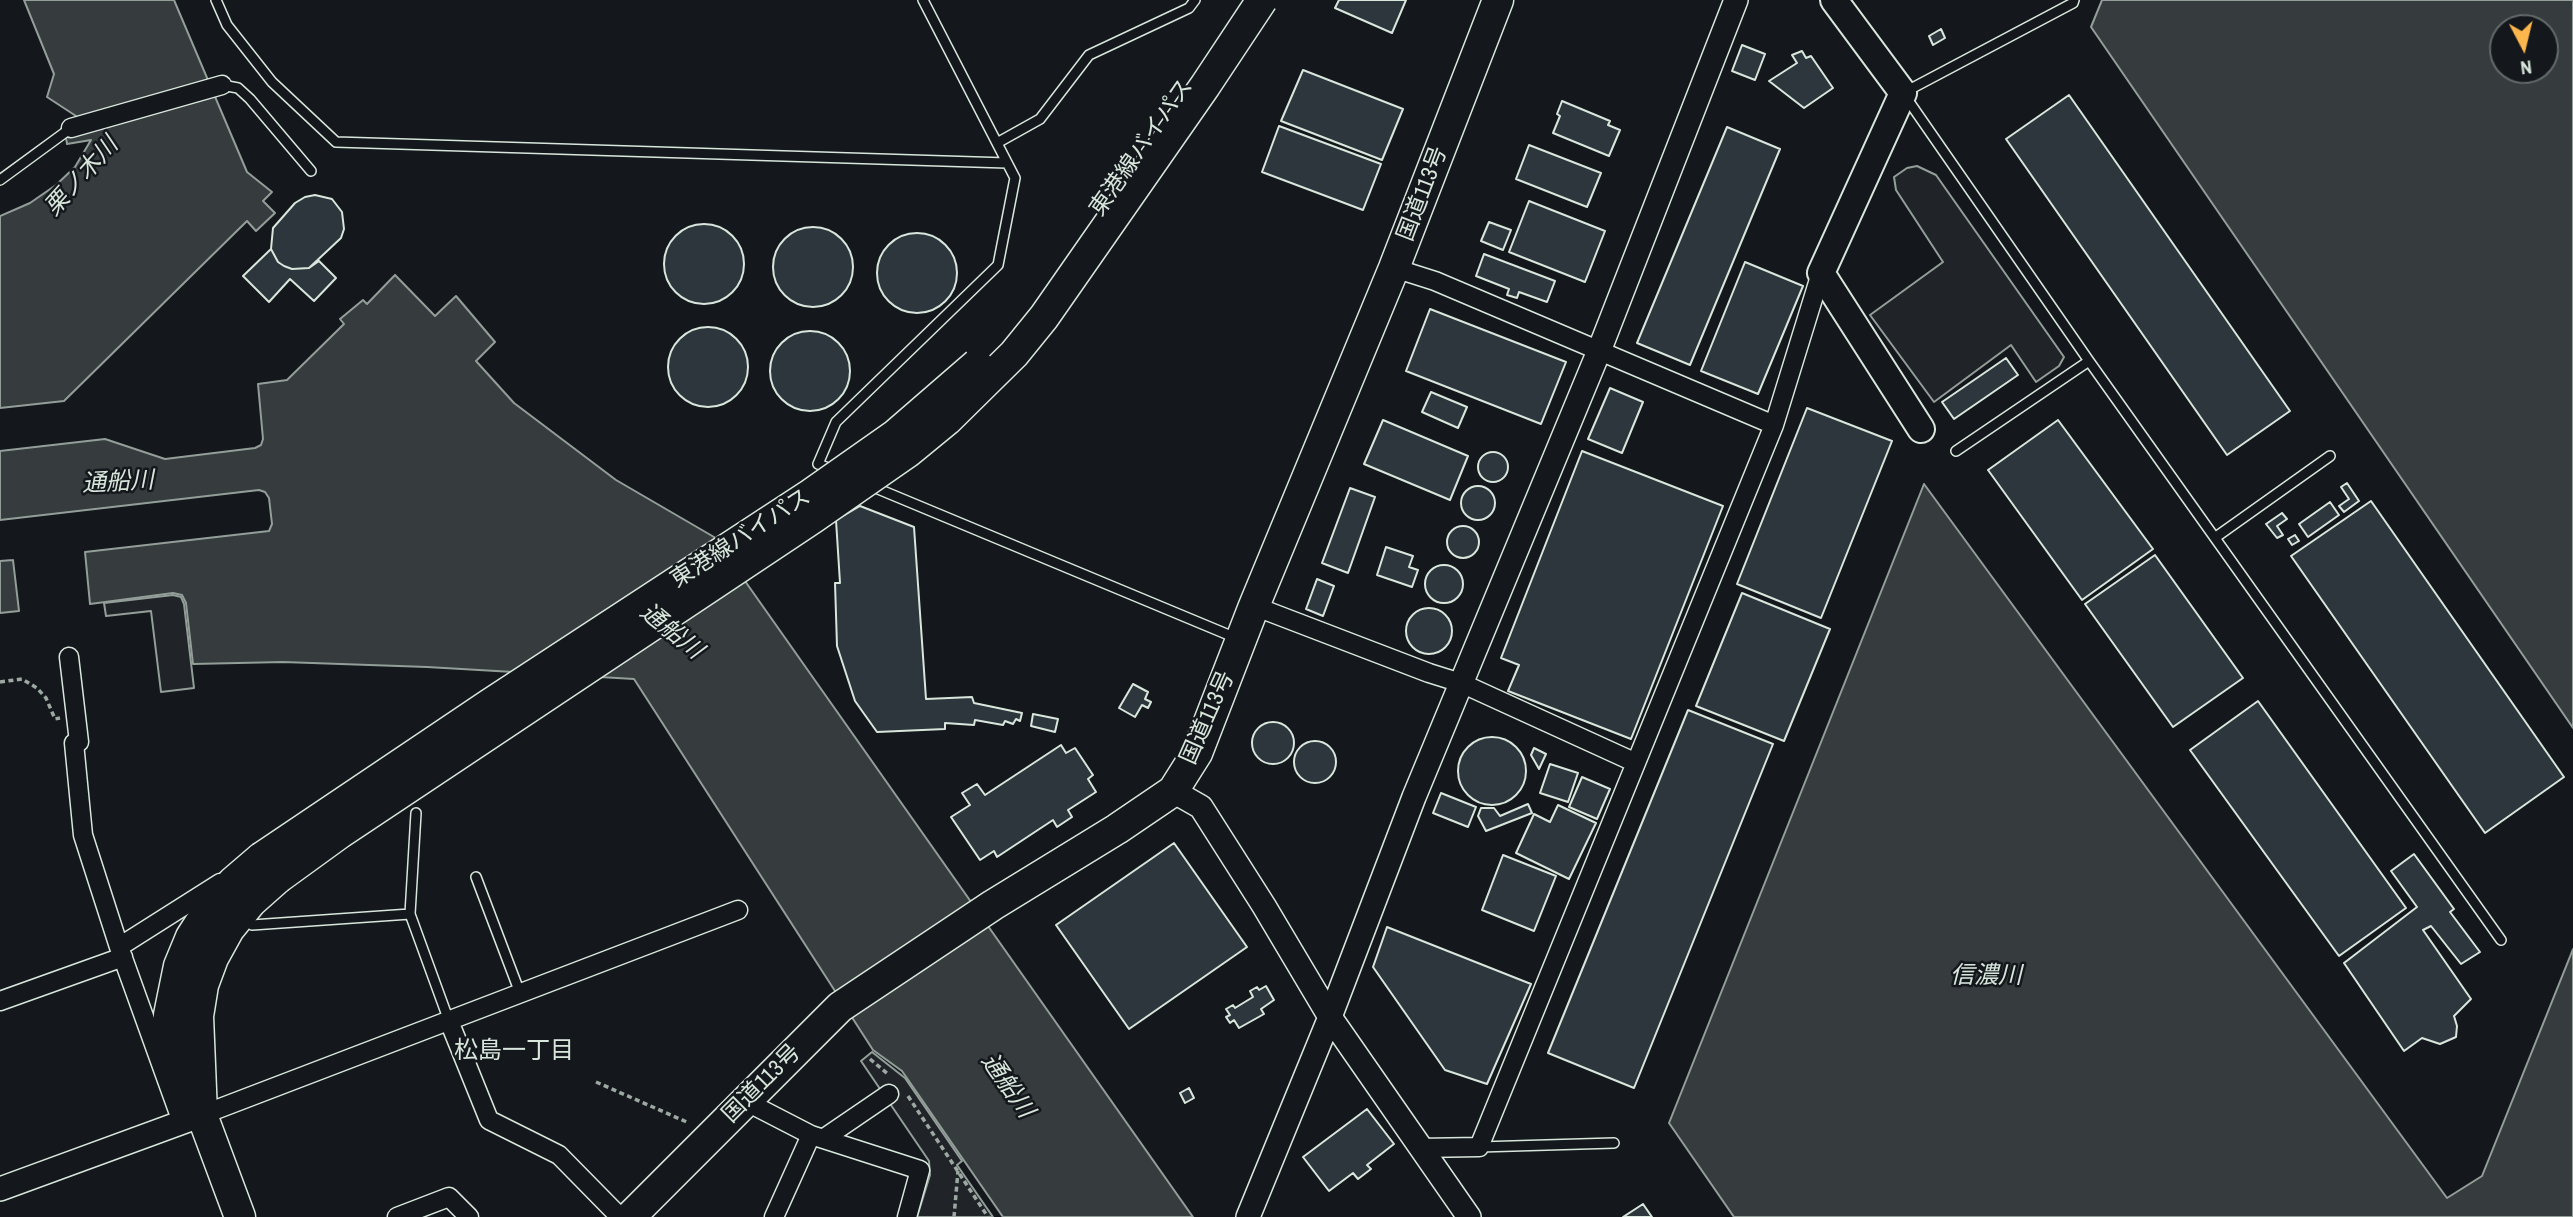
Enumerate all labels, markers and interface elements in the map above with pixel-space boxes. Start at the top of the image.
north arrow [2489,14,2559,84]
text: N [2519,54,2533,81]
street label: 東港線バイパス [1085,74,1199,222]
water label: 栗ノ木川 [39,132,125,222]
street label: 国道113号 [1392,143,1454,245]
water label: 通船川 [81,467,155,499]
street label: 東港線バイパス [666,484,816,594]
water label: 通船川 [634,598,708,666]
street label: 国道113号 [1175,667,1241,769]
water label: 信濃川 [1950,963,2022,991]
district label: 松島一丁目 [454,1038,574,1066]
street label: 国道113号 [717,1039,807,1129]
water label: 通船川 [975,1048,1039,1124]

